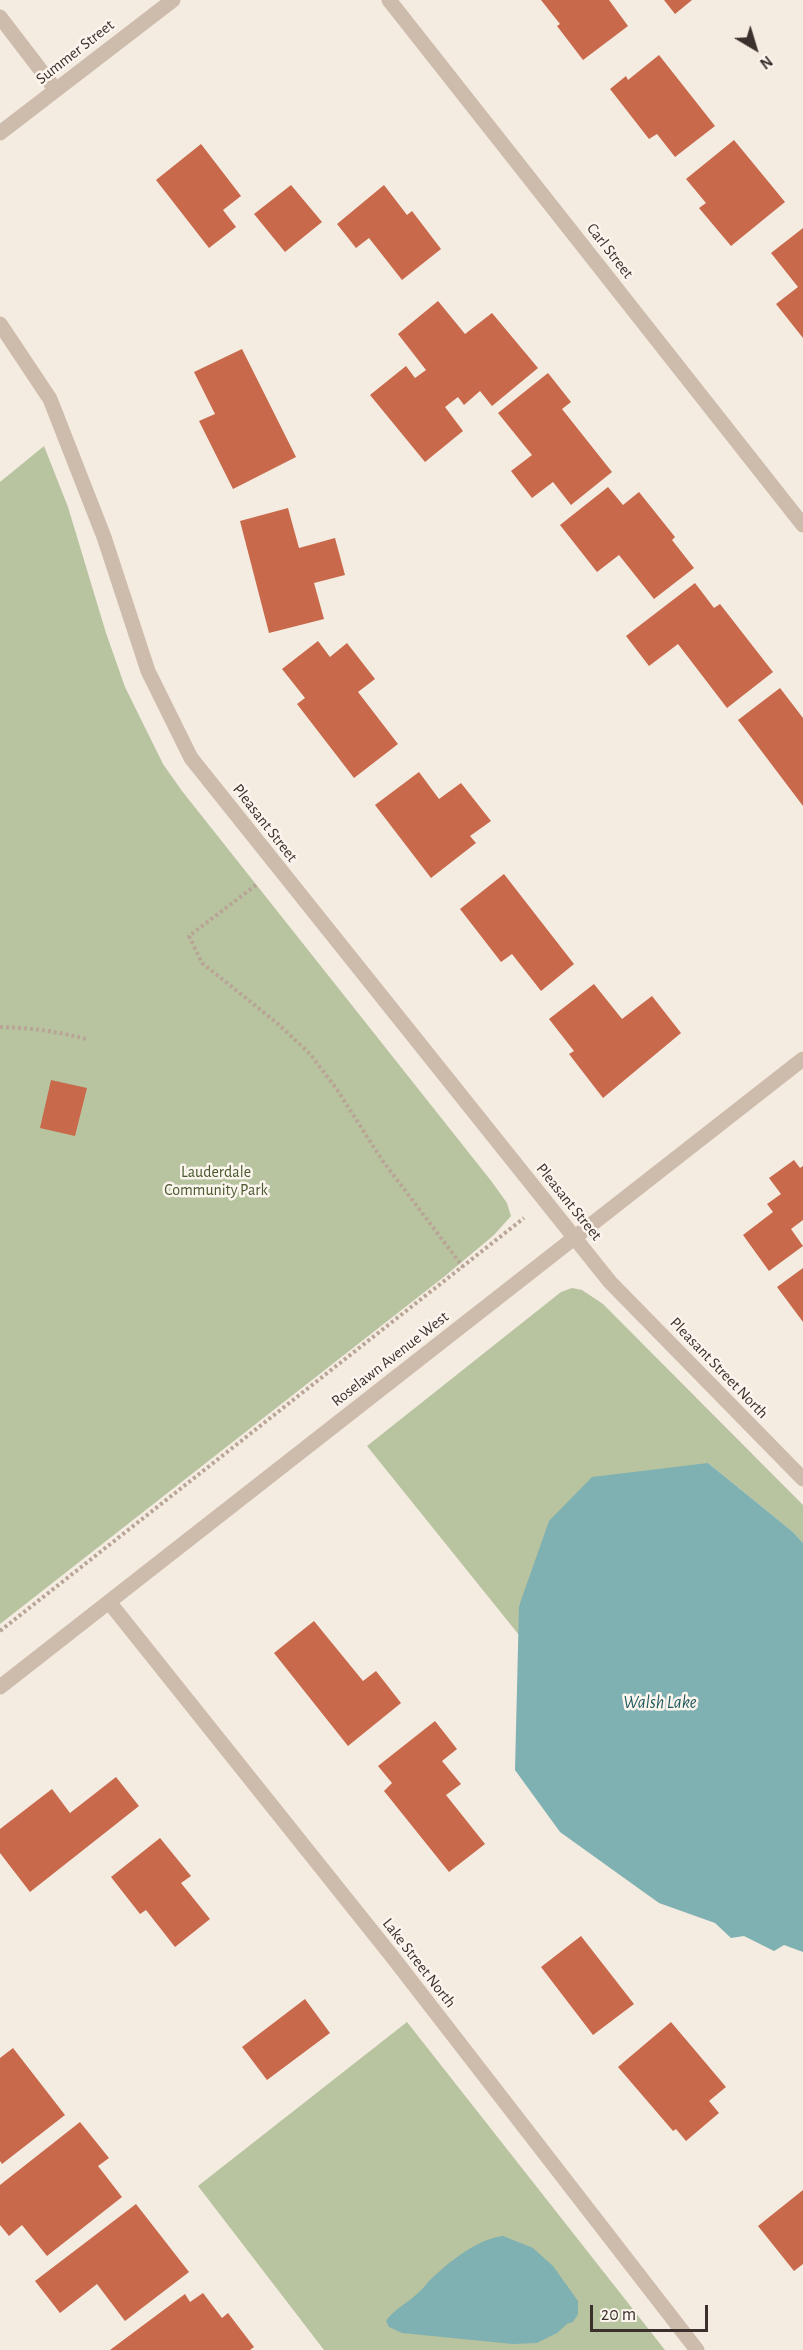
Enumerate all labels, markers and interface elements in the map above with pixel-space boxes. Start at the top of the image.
street label: Summer Street [32,16,118,88]
north arrow [725,18,785,78]
text: N [757,52,775,72]
street label: Carl Street [582,219,638,283]
street label: Pleasant Street [229,780,301,866]
street label: Pleasant Street [532,1159,606,1245]
park label: Lauderdale Community Park [164,1162,268,1200]
street label: Roselawn Avenue West [328,1307,452,1411]
street label: Pleasant Street North [666,1313,772,1423]
water label: Walsh Lake [623,1692,697,1714]
street label: Lake Street North [378,1914,460,2012]
scale bar [593,2293,712,2331]
text: 20 m [601,2306,636,2324]

